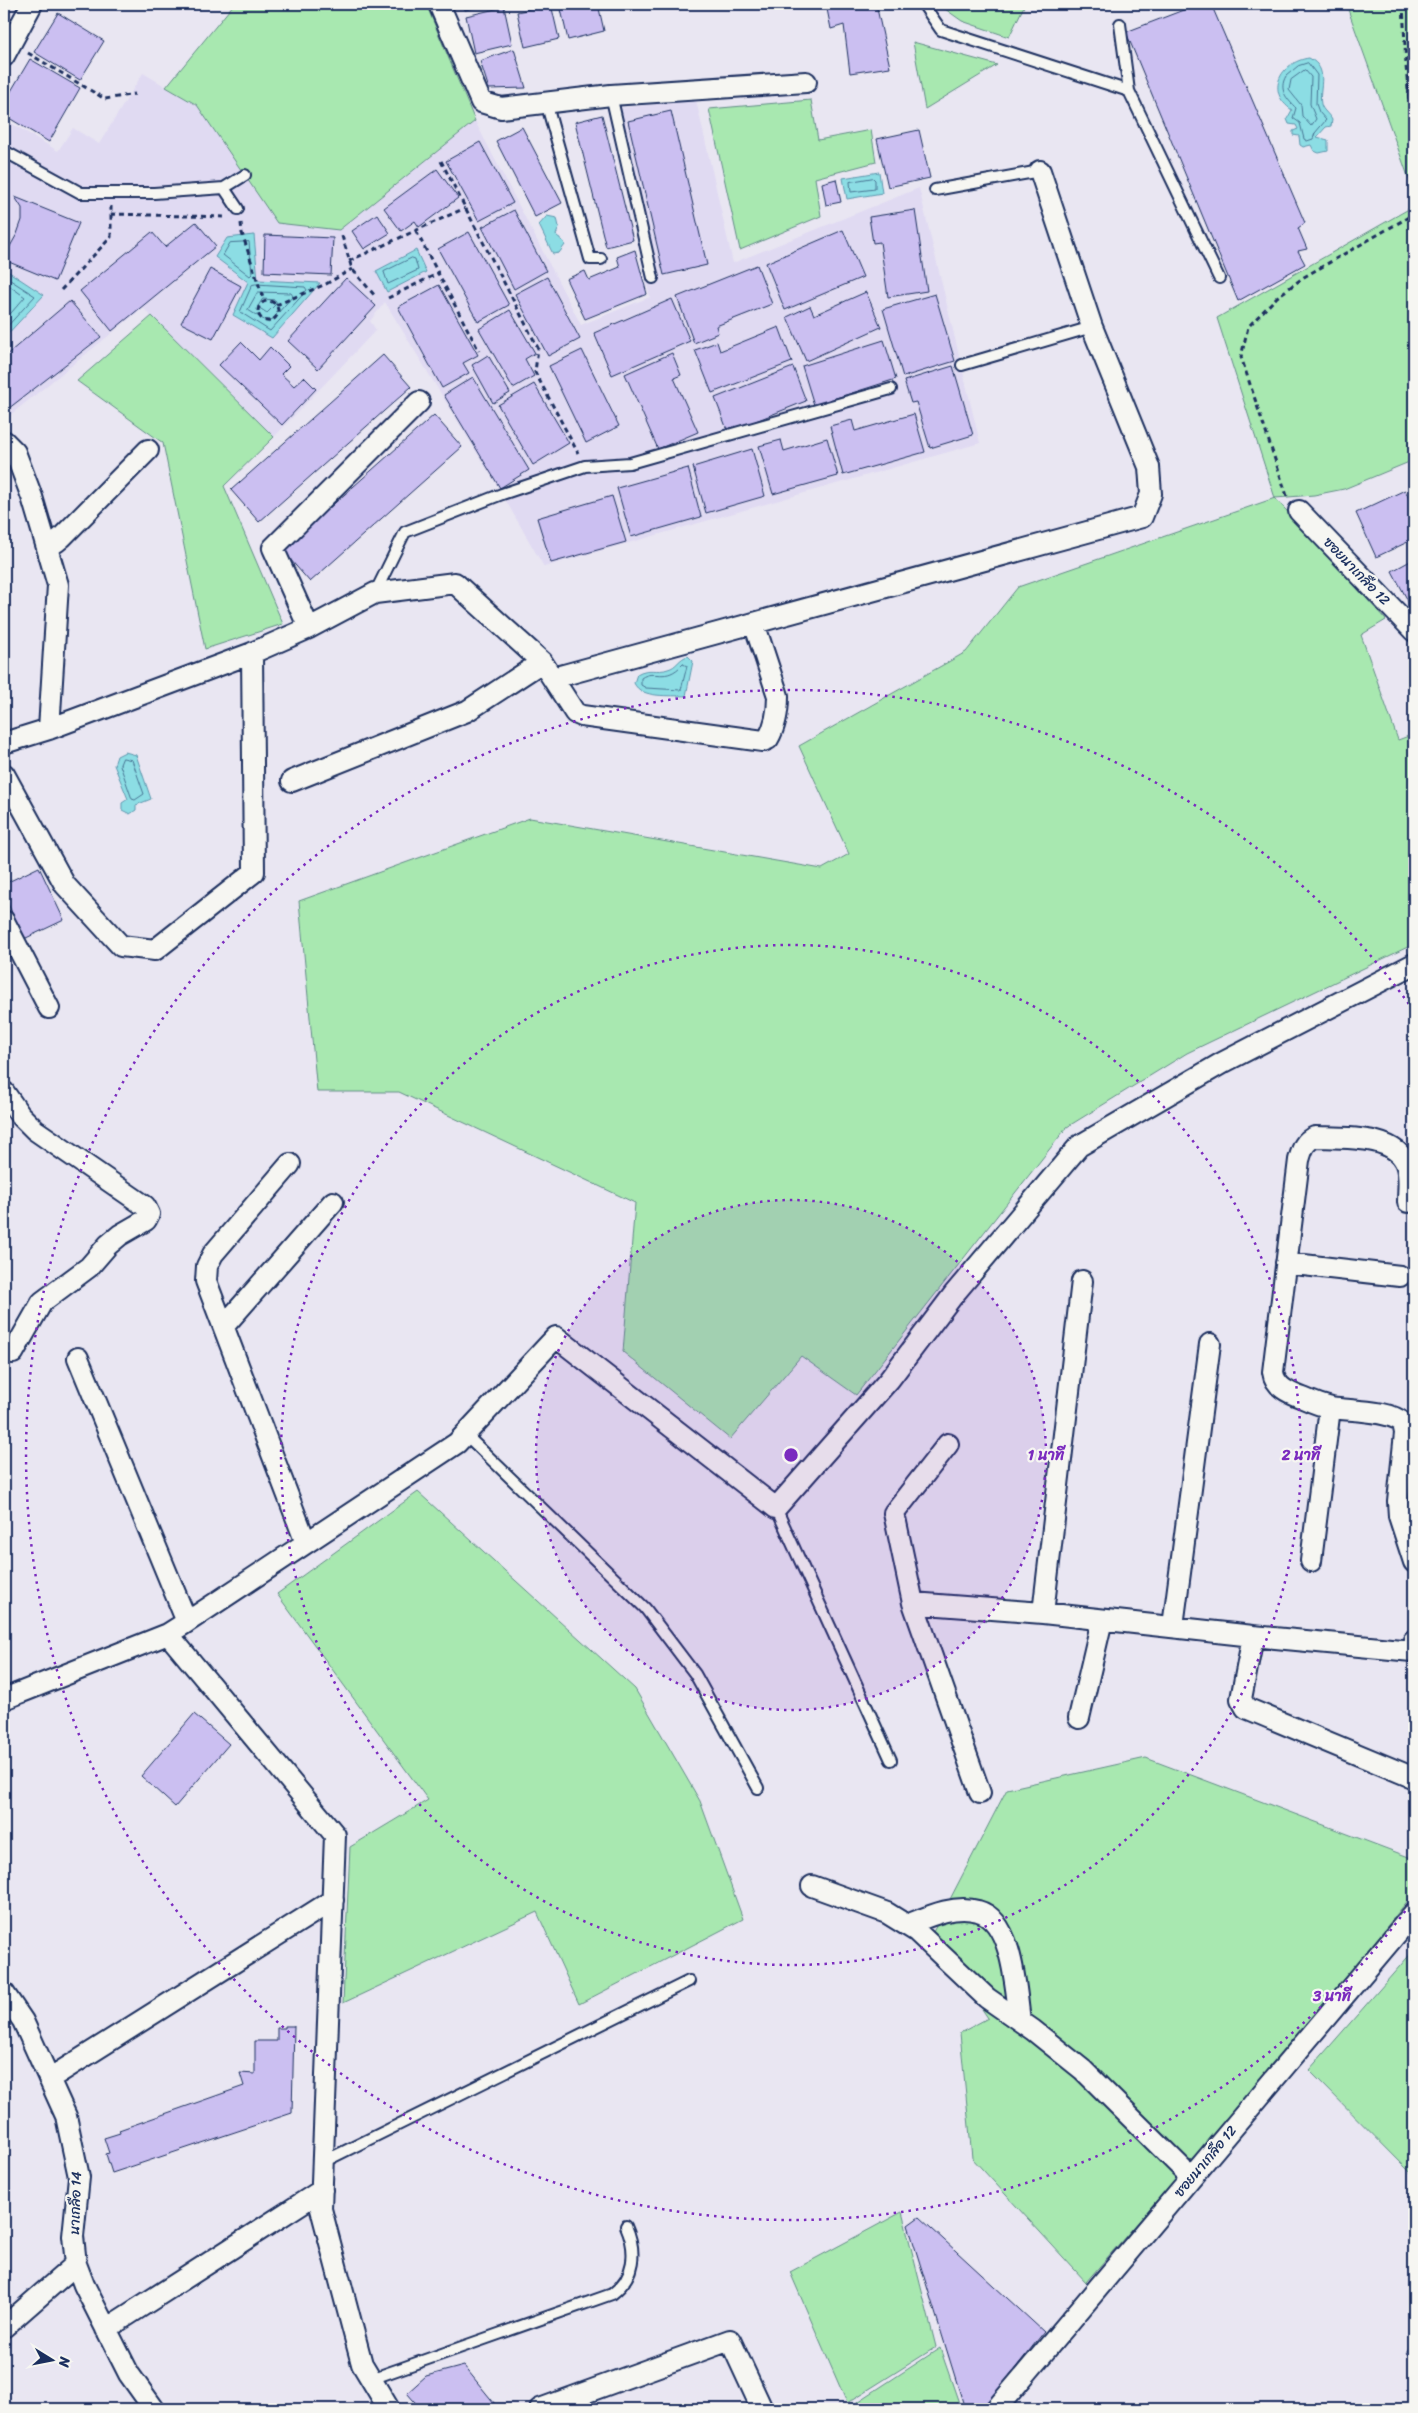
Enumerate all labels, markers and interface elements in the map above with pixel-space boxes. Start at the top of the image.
street label: ซอยนาเกลือ 12 [1317,531,1396,612]
text: 1 นาที [1028,1442,1066,1468]
text: 2 นาที [1281,1442,1322,1468]
centre of rings [782,1446,800,1464]
text: 3 นาที [1312,1983,1353,2009]
street label: ซอยนาเกลือ 12 [1167,2120,1243,2203]
street label: นาเกลือ 14 [62,2171,89,2235]
north arrow [28,2336,78,2386]
text: N [51,2354,78,2369]

